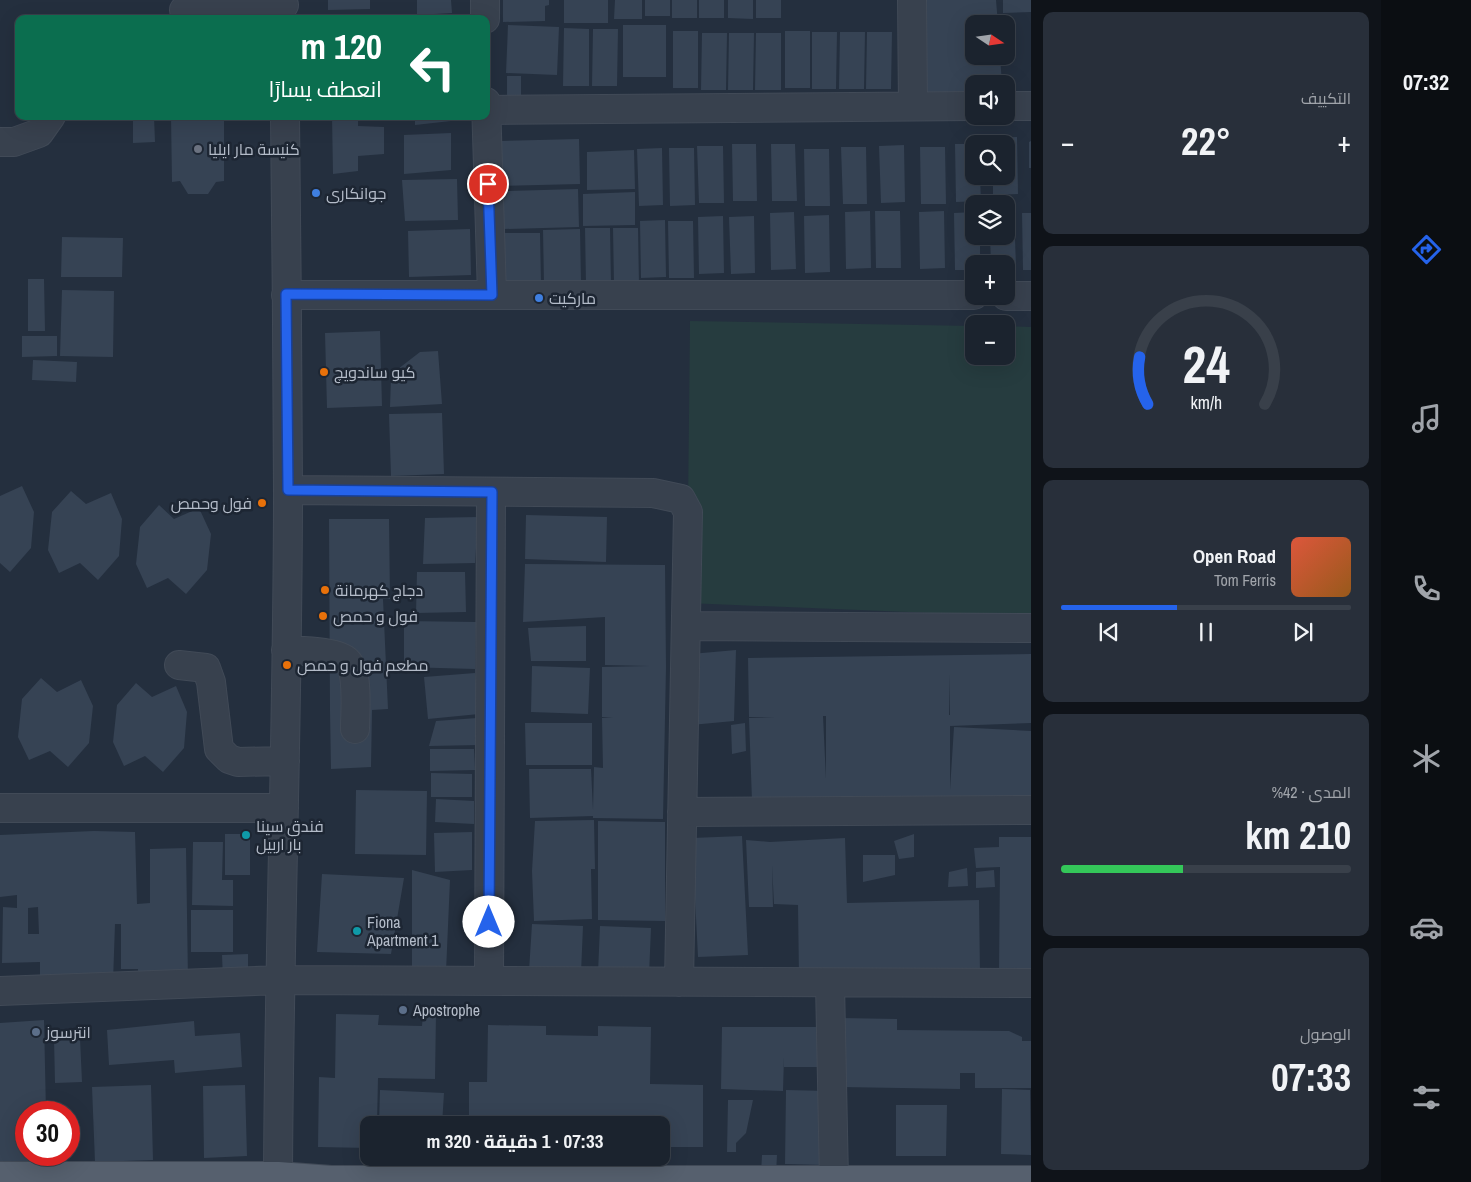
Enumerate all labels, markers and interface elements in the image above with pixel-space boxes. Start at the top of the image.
north arrow [965,15,1015,65]
map controls [965,15,1015,365]
text: 120 m [301,23,382,70]
icon: left [400,35,465,100]
text: 07:32 [1403,67,1449,97]
text: انعطف يسارًا [269,74,382,104]
button: sound [965,75,1015,125]
text: التكييف [1301,87,1351,109]
text: 22° [1181,116,1231,167]
text: − [1061,123,1074,161]
text: + [1338,123,1351,161]
button: search [965,135,1015,185]
place label: كنيسة مار ايليا [208,138,300,160]
marker: كنيسة مار ايليا [192,143,204,155]
pin [467,163,509,205]
icon: arrive [474,170,502,198]
place label: جوانکاری [326,182,387,204]
marker: جوانکاری [310,187,322,199]
button: layers [965,195,1015,245]
icon: directions [1409,232,1444,267]
button: + [965,255,1015,305]
place label: ماركيت [549,287,596,309]
marker: ماركيت [533,292,545,304]
button: − [965,315,1015,365]
text: 24 [1182,329,1230,399]
place label: کیو ساندویچ [334,361,415,384]
marker: کیو ساندویچ [318,366,330,378]
text: km/h [1190,391,1222,415]
icon: music [1409,401,1444,436]
place label: فول وحمص [171,492,252,514]
marker: فول وحمص [256,497,268,509]
text: Open Road [1193,543,1276,569]
text: Tom Ferris [1214,569,1276,591]
icon: phone [1409,571,1444,606]
place label: دجاج كهرمانة [335,579,423,602]
marker: دجاج كهرمانة [319,584,331,596]
place label: فول و حمص [333,605,418,627]
marker: فول و حمص [317,610,329,622]
icon: previous [1095,618,1123,646]
icon: pause [1192,618,1220,646]
icon: next [1289,618,1317,646]
place label: مطعم فول و حمص [297,654,429,677]
marker: مطعم فول و حمص [281,659,293,671]
icon: climate [1409,741,1444,776]
text: المدى · 42% [1271,781,1351,803]
text: 210 km [1245,810,1351,861]
place label: فندق سينا بار اربيل [256,815,324,855]
marker: فندق سينا بار اربيل [240,829,252,841]
position arrow [462,895,514,947]
icon: car [1409,910,1444,945]
place label: Fiona Apartment 1 [366,911,439,951]
marker: Fiona Apartment 1 [351,925,363,937]
place label: Apostrophe [412,999,480,1021]
marker: Apostrophe [397,1004,409,1016]
place label: انترسوز [45,1021,91,1043]
text: الوصول [1300,1023,1351,1045]
marker: انترسوز [30,1026,42,1038]
text: 07:33 [1271,1052,1351,1103]
icon: filters [1409,1080,1444,1115]
speed limit sign: 30 [15,1101,80,1166]
text: 07:33 · 1 دقيقة · 320 m [427,1128,603,1154]

